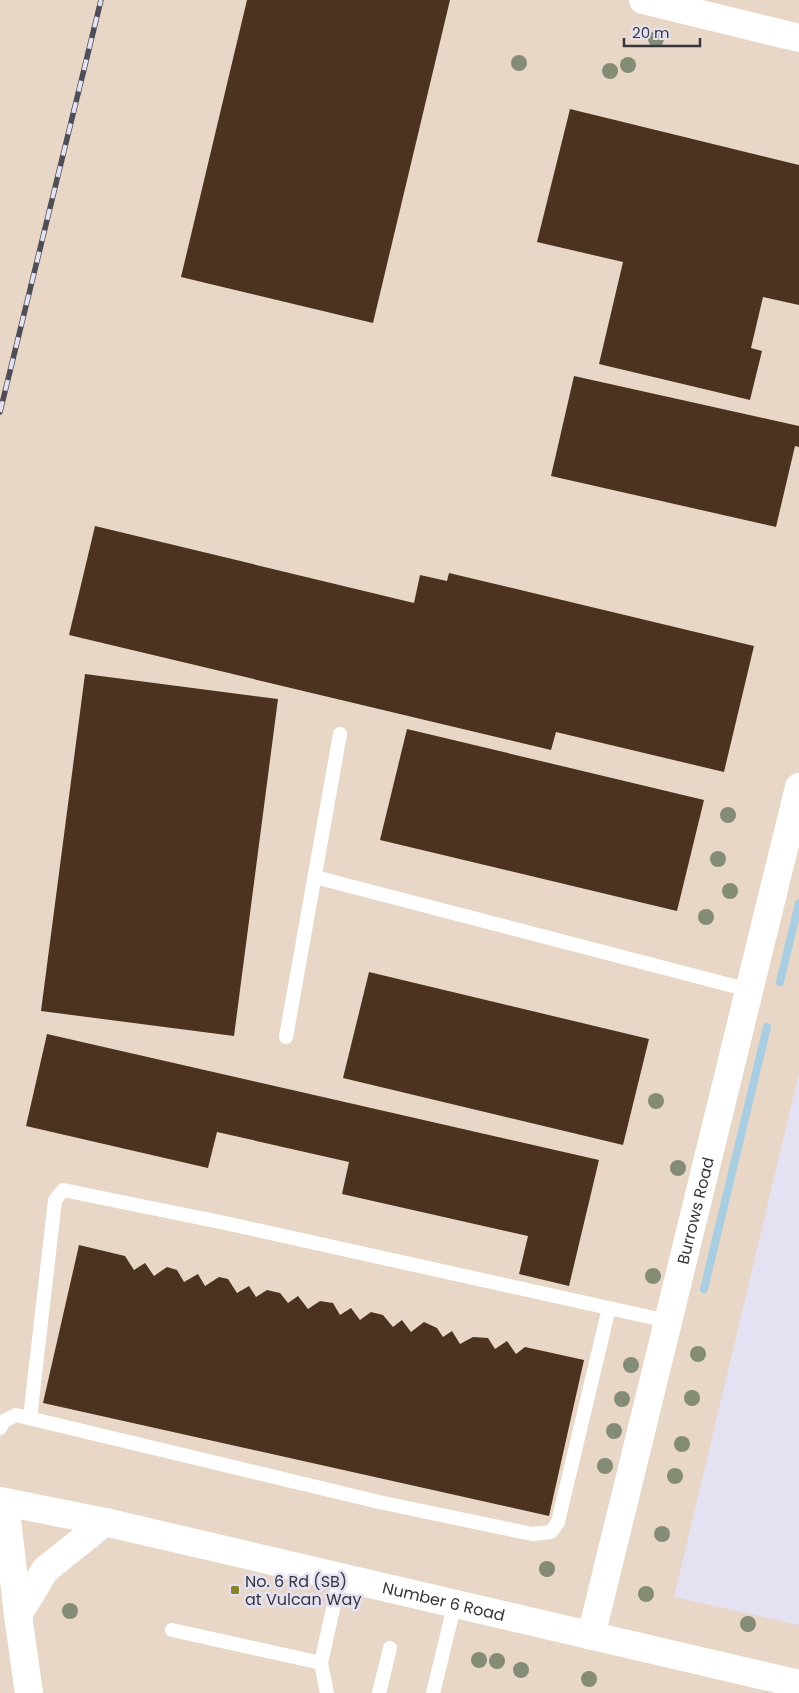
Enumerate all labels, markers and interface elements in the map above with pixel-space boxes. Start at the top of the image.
scale bar [624,15,700,47]
text: 20 m [632,22,670,43]
street label: Burrows Road [671,1155,720,1267]
place label: No. 6 Rd (SB) at Vulcan Way [245,1570,361,1611]
street label: Number 6 Road [380,1576,507,1627]
marker: No. 6 Rd (SB) at Vulcan Way [229,1584,241,1596]

